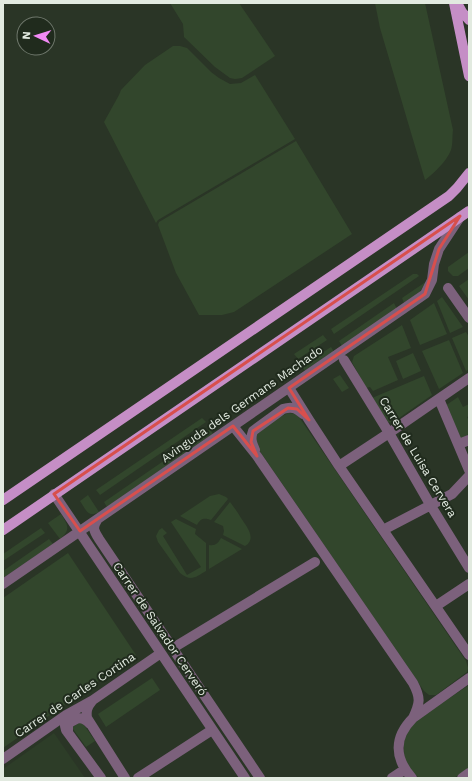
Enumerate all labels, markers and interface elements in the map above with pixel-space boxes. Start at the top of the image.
north arrow [16,16,56,56]
text: N [20,31,33,40]
street label: Avinguda dels Germans Machado [159,343,325,465]
street label: Carrer de Luisa Cervera [376,394,460,520]
street label: Carrer de Salvador Cerveró [110,560,210,698]
street label: Carrer de Carles Cortina [12,649,138,741]

